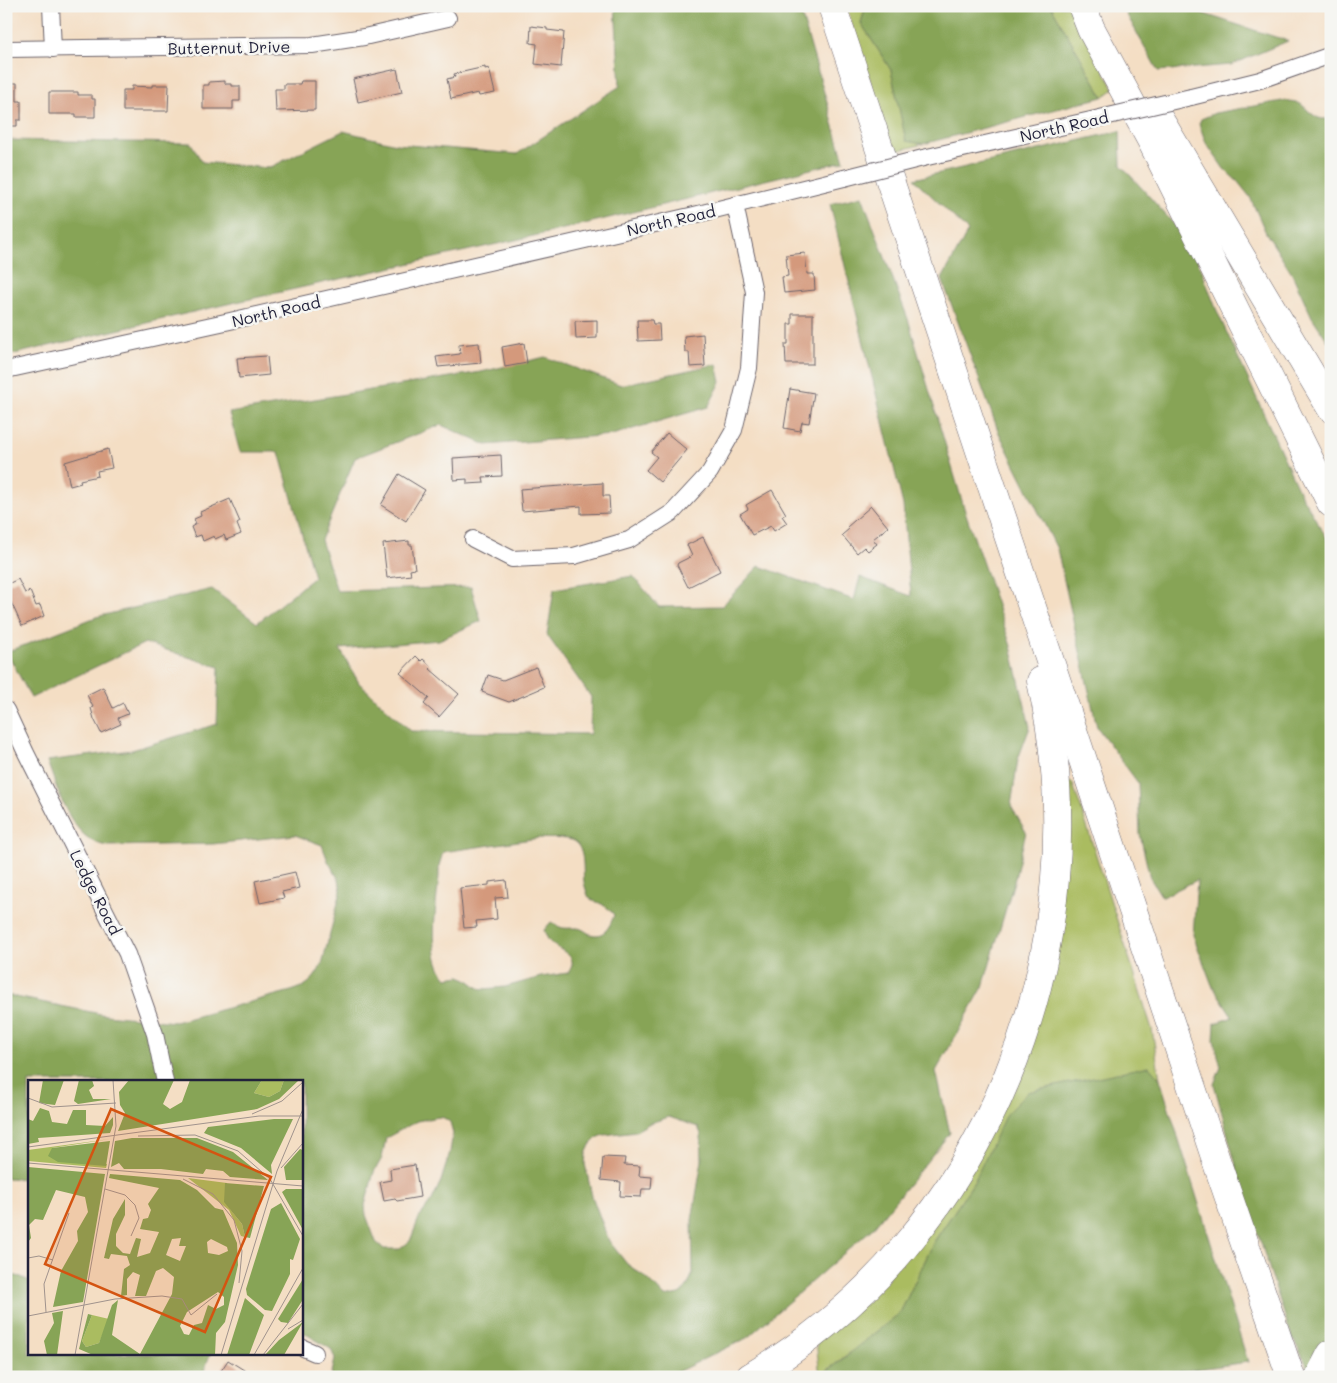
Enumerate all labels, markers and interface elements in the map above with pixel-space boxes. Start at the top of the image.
street label: Butternut Drive [167,35,291,59]
street label: North Road [1018,106,1110,146]
street label: North Road [625,200,717,240]
street label: North Road [230,291,322,331]
street label: Ledge Road [66,846,126,938]
inset map [28,1080,302,1356]

